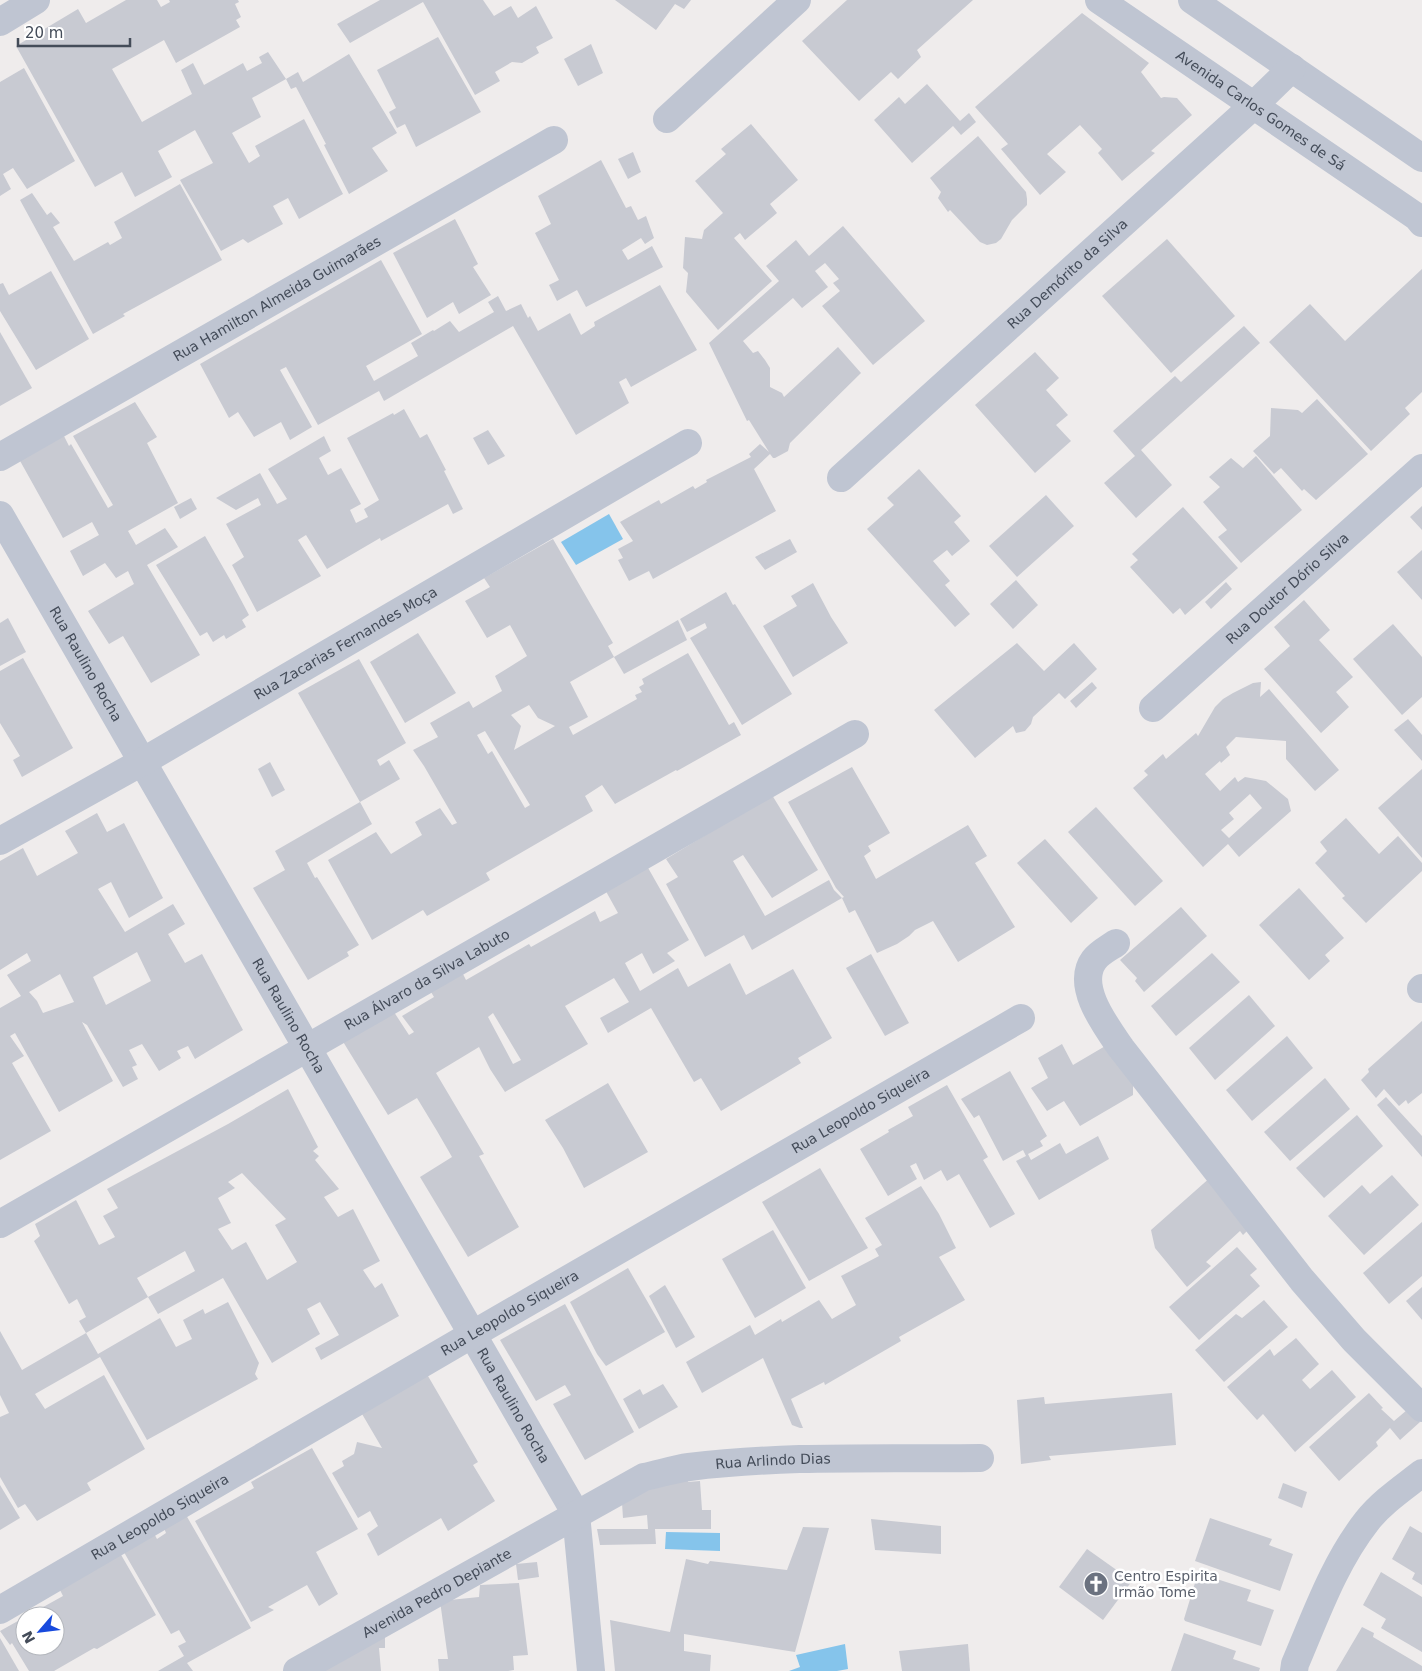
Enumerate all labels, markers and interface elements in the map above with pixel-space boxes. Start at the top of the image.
scale bar [18,15,130,47]
text: 20 m [25,24,63,42]
street label: Avenida Carlos Gomes de Sá [1173,47,1349,174]
street label: Rua Demórito da Silva [1004,215,1131,332]
street label: Rua Hamilton Almeida Guimarães [170,233,384,364]
street label: Rua Doutor Dório Silva [1223,529,1352,647]
street label: Rua Zacarias Fernandes Moça [251,583,440,703]
street label: Rua Raulino Rocha [46,603,125,725]
street label: Rua Álvaro da Silva Labuto [341,926,512,1033]
street label: Rua Raulino Rocha [249,955,328,1076]
street label: Rua Leopoldo Siqueira [789,1065,932,1157]
street label: Rua Leopoldo Siqueira [438,1267,581,1359]
street label: Rua Raulino Rocha [474,1345,553,1466]
street label: Rua Arlindo Dias [715,1450,831,1472]
street label: Rua Leopoldo Siqueira [88,1470,231,1563]
street label: Avenida Pedro Depiante [359,1545,514,1641]
place label: Centro Espirita Irmão Tome [1114,1568,1218,1600]
church icon: Centro Espirita Irmão Tome [1083,1571,1109,1597]
north arrow [15,1606,65,1656]
text: N [19,1628,38,1646]

